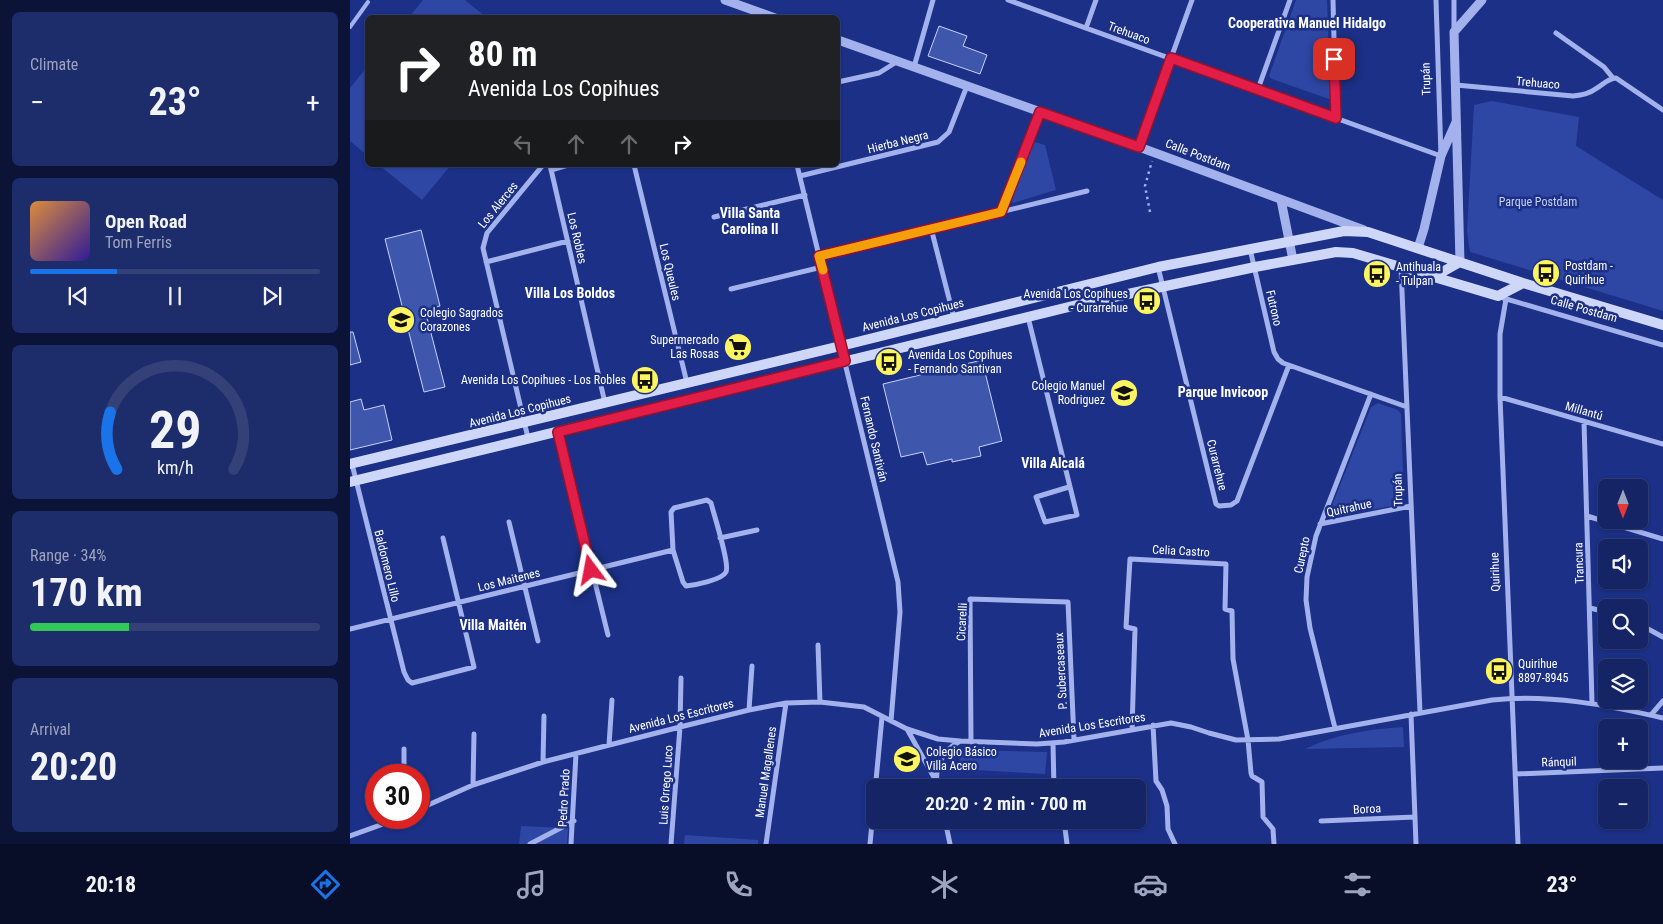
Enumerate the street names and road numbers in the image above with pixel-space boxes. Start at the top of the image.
street label: Trehuaco [1106,19,1152,47]
street label: Trupán [1418,62,1434,96]
street label: Trehuaco [1516,74,1560,92]
street label: Hierba Negra [866,128,930,156]
street label: Calle Postdam [1163,136,1233,174]
street label: Los Alerces [475,179,521,231]
street label: Los Robles [564,211,590,265]
street label: Los Queules [657,242,683,302]
street label: Futrono [1263,289,1285,327]
street label: Calle Postdam [1549,293,1619,325]
street label: Avenida Los Copihues [861,296,965,334]
street label: Avenida Los Copihues [468,392,572,430]
street label: Fernando Santiván [857,395,891,483]
street label: Millantú [1564,399,1604,423]
street label: Curarrehue [1204,438,1230,492]
street label: Trupán [1390,473,1406,507]
street label: Quitrahue [1325,496,1373,520]
street label: Baldomero Lillo [371,528,403,604]
street label: Curepto [1291,535,1313,575]
street label: Trancura [1571,542,1587,584]
street label: Celia Castro [1152,543,1210,559]
street label: Quirihue [1487,552,1503,592]
street label: Los Maitenes [476,566,542,594]
street label: Cicarelli [954,603,970,641]
street label: P. Subercaseaux [1052,632,1070,710]
street label: Avenida Los Escritores [627,696,735,736]
street label: Avenida Los Escritores [1038,710,1146,740]
street label: Manuel Magallenes [753,725,779,819]
street label: Luis Orrego Luco [656,745,676,825]
street label: Ránquil [1541,754,1577,770]
street label: Pedro Prado [555,769,573,827]
street label: Boroa [1353,801,1382,817]

